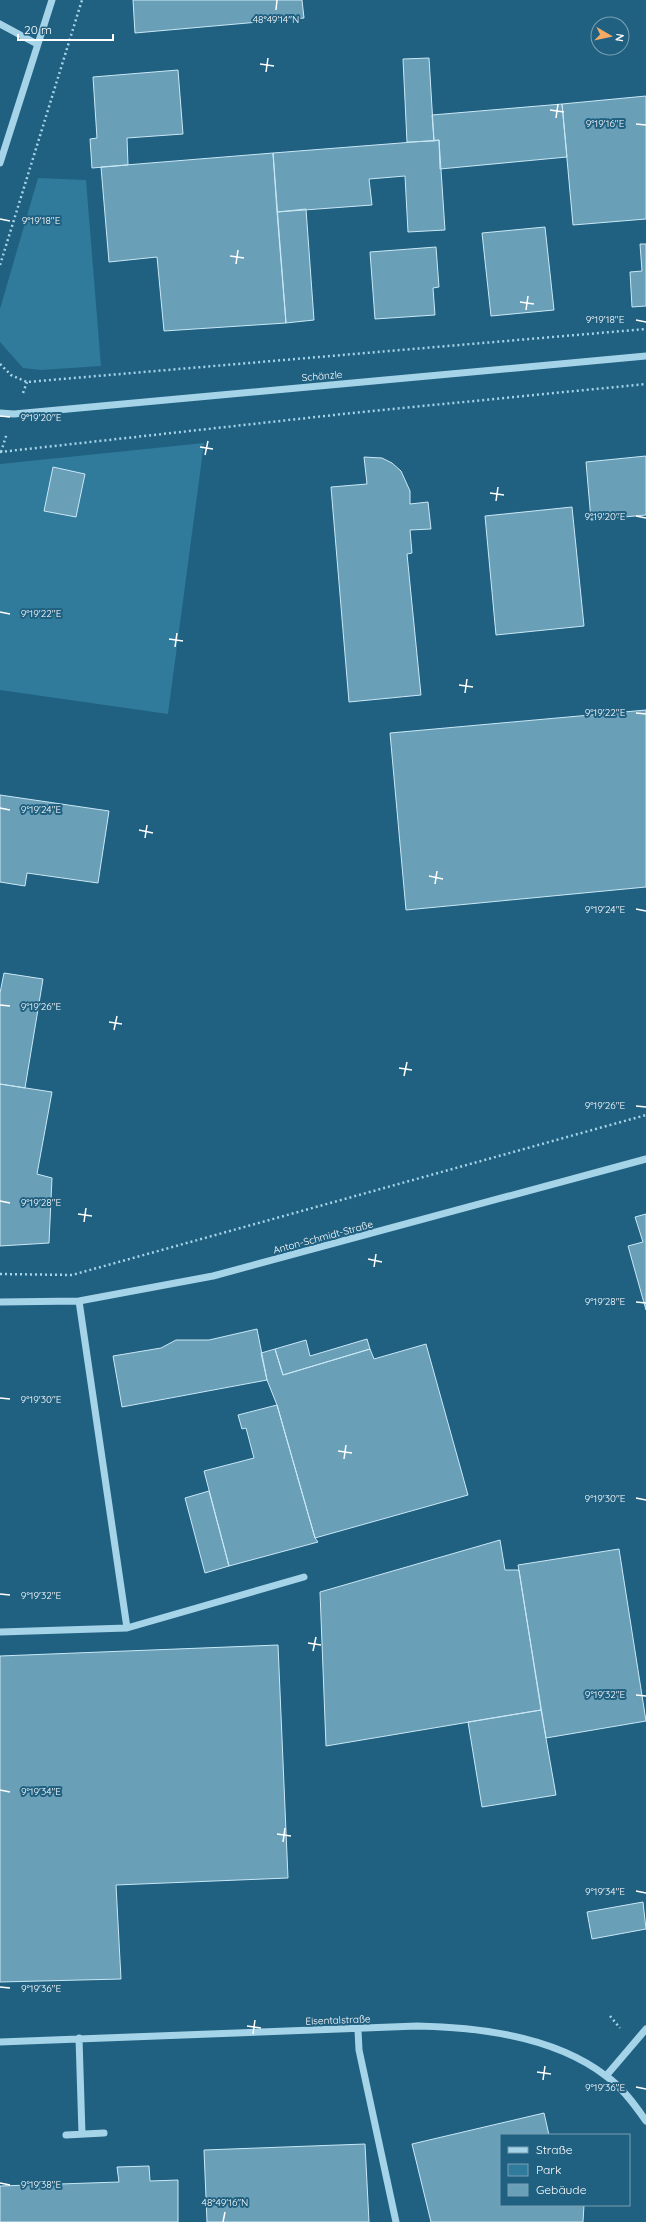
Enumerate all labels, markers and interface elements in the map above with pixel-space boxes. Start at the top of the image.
text: 48°49'14"N [253,13,299,26]
scale bar [18,16,113,42]
north arrow [590,16,630,56]
text: 20 m [24,22,52,37]
text: N [612,32,627,43]
text: 9°19'16"E [586,117,625,130]
text: 9°19'18"E [22,214,61,227]
text: 9°19'18"E [586,313,625,326]
street label: Schänzle [301,368,343,384]
text: 9°19'20"E [20,411,62,424]
text: 9°19'20"E [584,510,626,523]
text: 9°19'22"E [21,607,62,620]
text: 9°19'22"E [585,706,626,719]
text: 9°19'24"E [21,803,61,816]
text: 9°19'24"E [585,903,625,916]
text: 9°19'26"E [21,1000,62,1013]
text: 9°19'26"E [585,1099,626,1112]
text: 9°19'28"E [21,1196,62,1209]
street label: Anton-Schmidt-Straße [272,1217,375,1257]
text: 9°19'28"E [585,1295,626,1308]
text: 9°19'30"E [21,1393,62,1406]
text: 9°19'30"E [585,1492,626,1505]
text: 9°19'32"E [21,1589,62,1602]
text: 9°19'32"E [585,1688,626,1701]
text: 9°19'34"E [21,1785,61,1798]
text: 9°19'34"E [585,1885,625,1898]
text: 9°19'36"E [21,1982,61,1995]
street label: Eisentalstraße [305,2012,371,2028]
text: 9°19'36"E [585,2081,625,2094]
legend [500,2134,630,2206]
text: Straße [536,2142,573,2157]
text: Park [536,2162,561,2177]
text: 9°19'38"E [21,2178,61,2191]
text: Gebäude [536,2182,587,2197]
text: 48°49'16"N [202,2196,248,2209]

